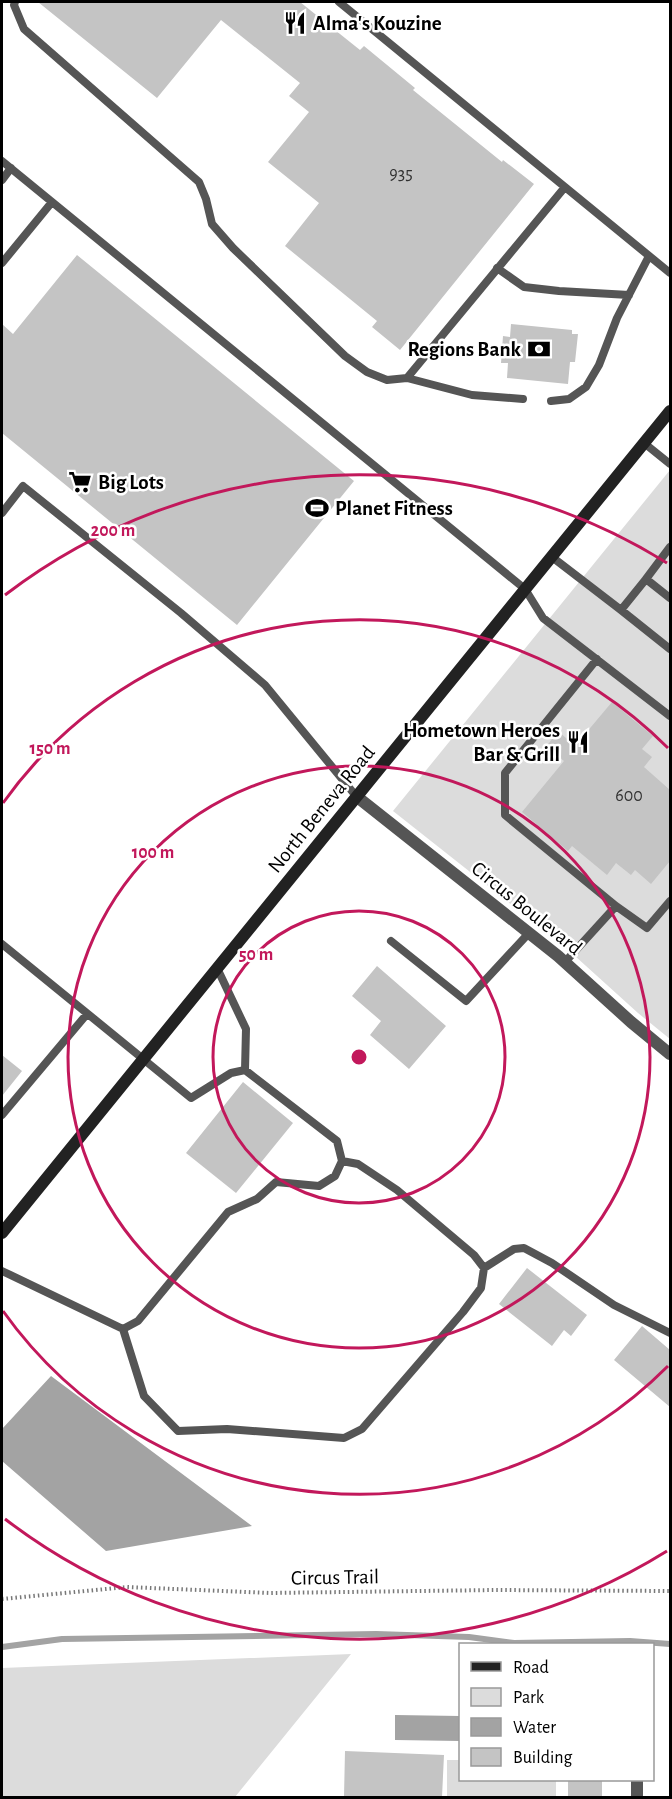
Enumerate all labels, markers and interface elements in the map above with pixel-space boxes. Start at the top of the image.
restaurant icon: Alma's Kouzine [282,10,308,36]
place label: Alma's Kouzine [313,13,442,34]
house number: 935 [389,165,413,183]
bank icon: Regions Bank [526,336,552,362]
place label: Regions Bank [407,339,522,360]
supermarket icon: Big Lots [67,469,93,495]
place label: Big Lots [98,472,164,493]
sports icon: Planet Fitness [304,495,330,521]
place label: Planet Fitness [335,498,453,519]
text: 200 m [91,522,135,540]
place label: Hometown Heroes Bar & Grill [403,720,560,765]
restaurant icon: Hometown Heroes Bar & Grill [565,729,591,755]
text: 150 m [30,740,70,758]
street label: North Beneva Road [264,742,379,877]
house number: 600 [615,787,643,805]
text: 100 m [132,844,174,862]
street label: Circus Boulevard [467,858,586,959]
text: 50 m [239,946,273,964]
centre of rings [349,1047,369,1067]
street label: Circus Trail [291,1566,379,1589]
legend [459,1643,654,1781]
text: Road [513,1659,549,1677]
text: Park [513,1689,545,1707]
text: Water [513,1719,556,1737]
text: Building [513,1749,573,1767]

